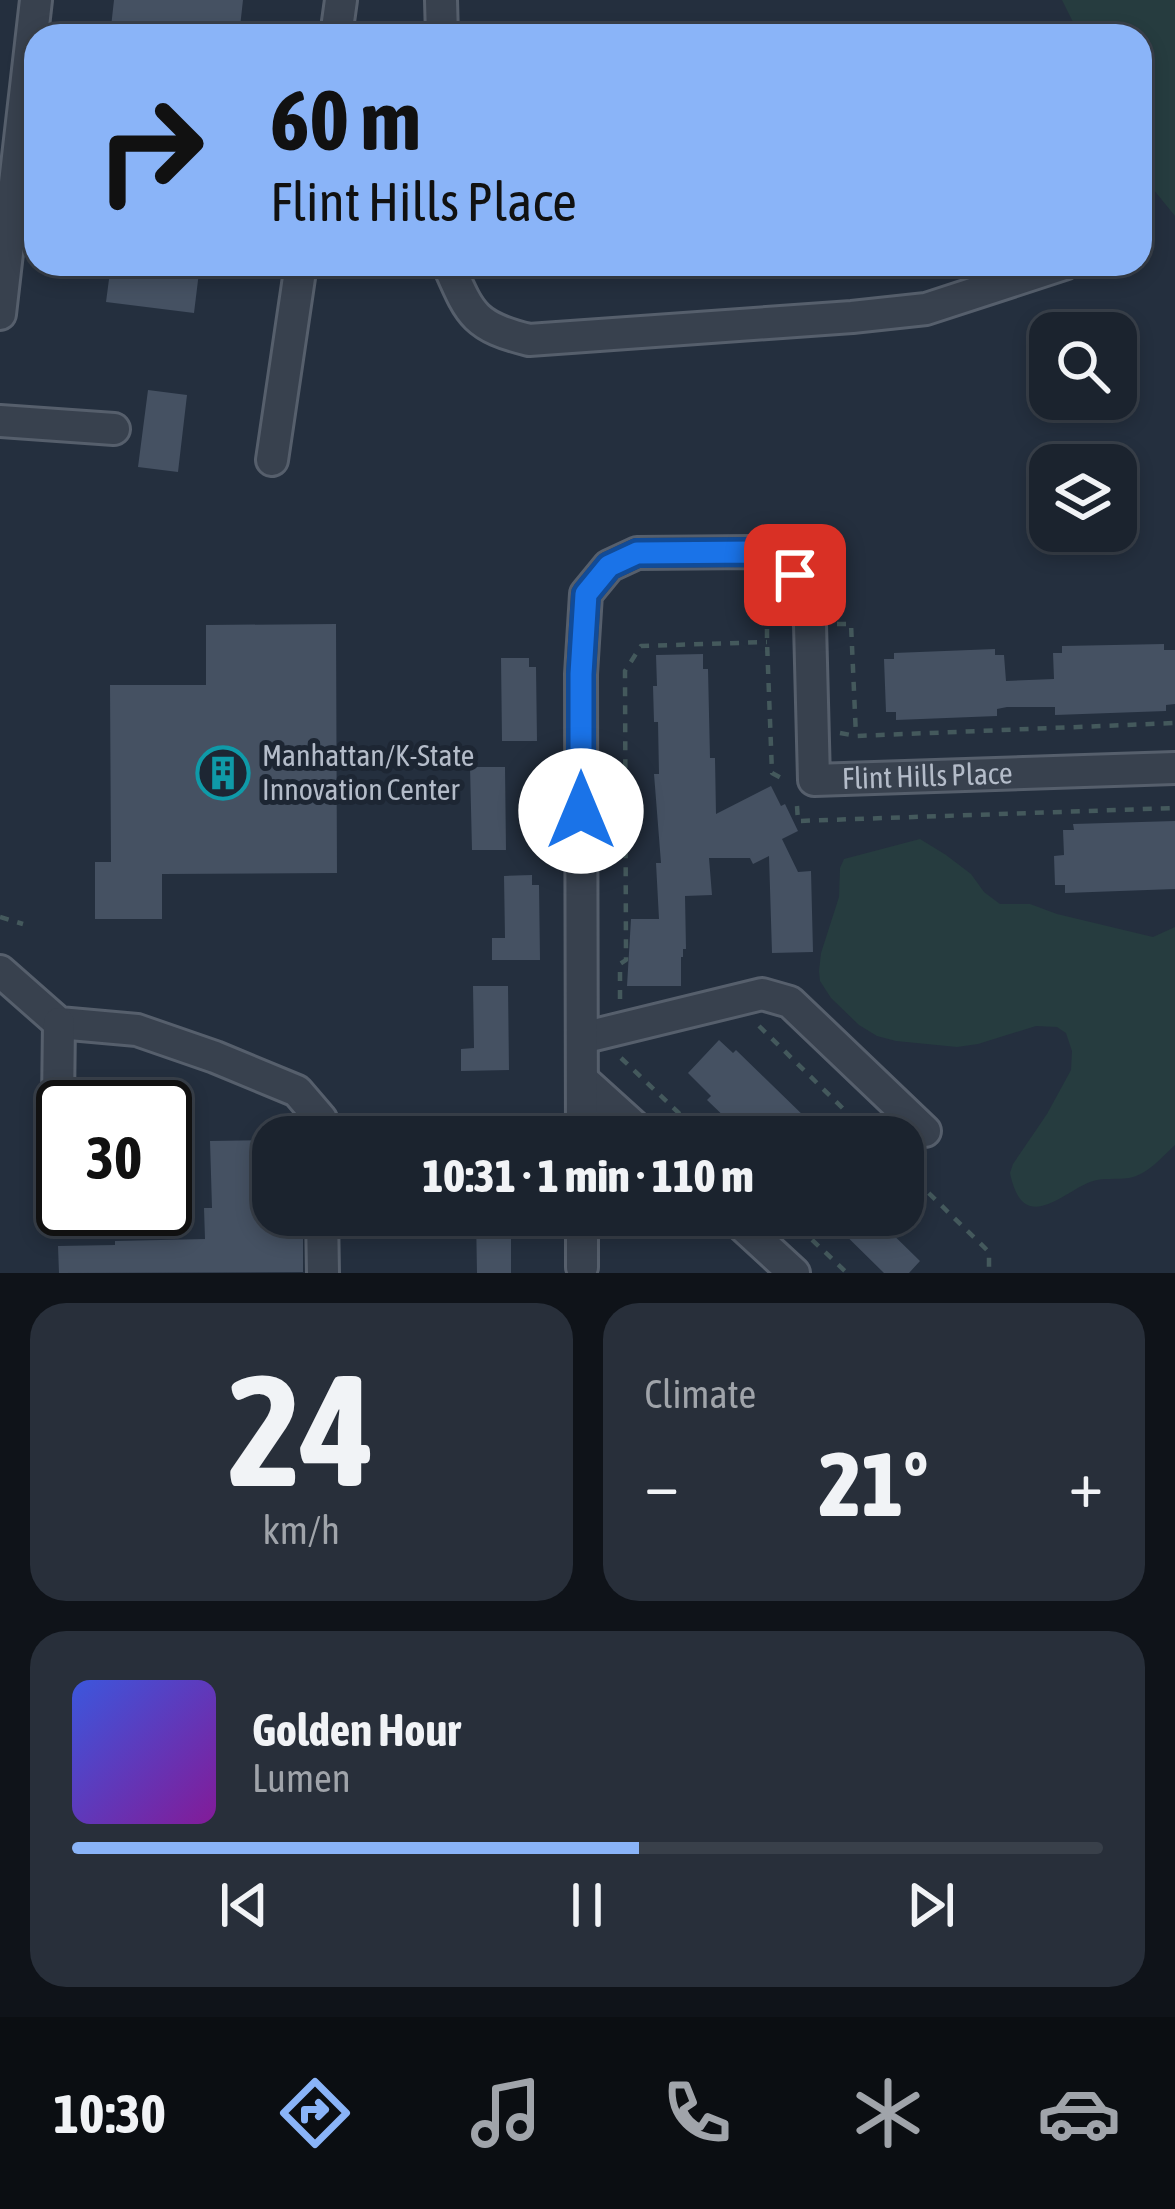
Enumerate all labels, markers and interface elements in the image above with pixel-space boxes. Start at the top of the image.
icon: right [72,72,228,228]
text: 60 m [270,72,421,168]
text: Flint Hills Place [270,171,577,232]
map controls [1029,312,1137,552]
button: search [1029,312,1137,420]
button: layers [1029,444,1137,552]
pin [744,524,846,626]
icon: arrive [762,542,828,608]
place label: Manhattan/K-State Innovation Center [262,738,474,806]
building icon: Manhattan/K-State Innovation Center [195,745,251,801]
position arrow [518,748,644,874]
street label: Flint Hills Place [841,755,1013,795]
speed limit sign: 30 [36,1080,192,1236]
text: 10:31 · 1 min · 110 m [422,1150,754,1202]
text: 24 [228,1340,375,1519]
text: Climate [645,1372,756,1416]
text: 21° [819,1432,928,1535]
text: − [645,1445,679,1521]
text: + [1069,1445,1103,1521]
text: km/h [263,1508,340,1552]
text: Golden Hour [252,1704,461,1756]
text: Lumen [252,1756,351,1800]
icon: previous [211,1872,277,1938]
icon: pause [554,1872,620,1938]
icon: next [898,1872,964,1938]
icon: directions [273,2071,357,2155]
icon: music [464,2071,548,2155]
icon: phone [655,2071,739,2155]
icon: climate [846,2071,930,2155]
icon: car [1037,2071,1121,2155]
text: 10:30 [54,2083,166,2144]

